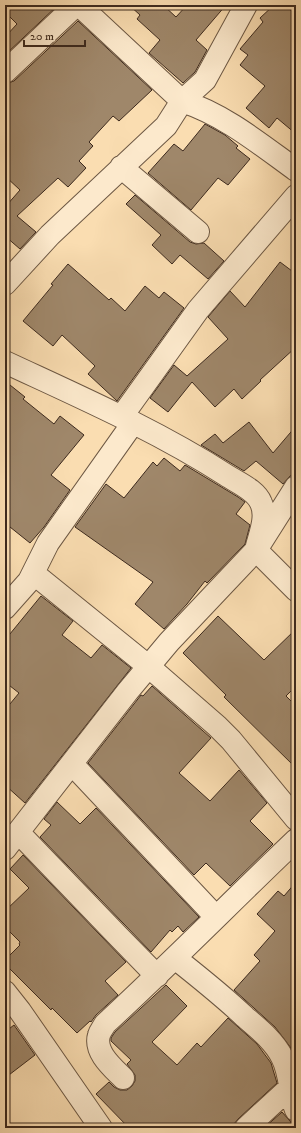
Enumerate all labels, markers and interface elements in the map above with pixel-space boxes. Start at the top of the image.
scale bar [24,22,85,48]
text: 20 m [30,29,54,44]

